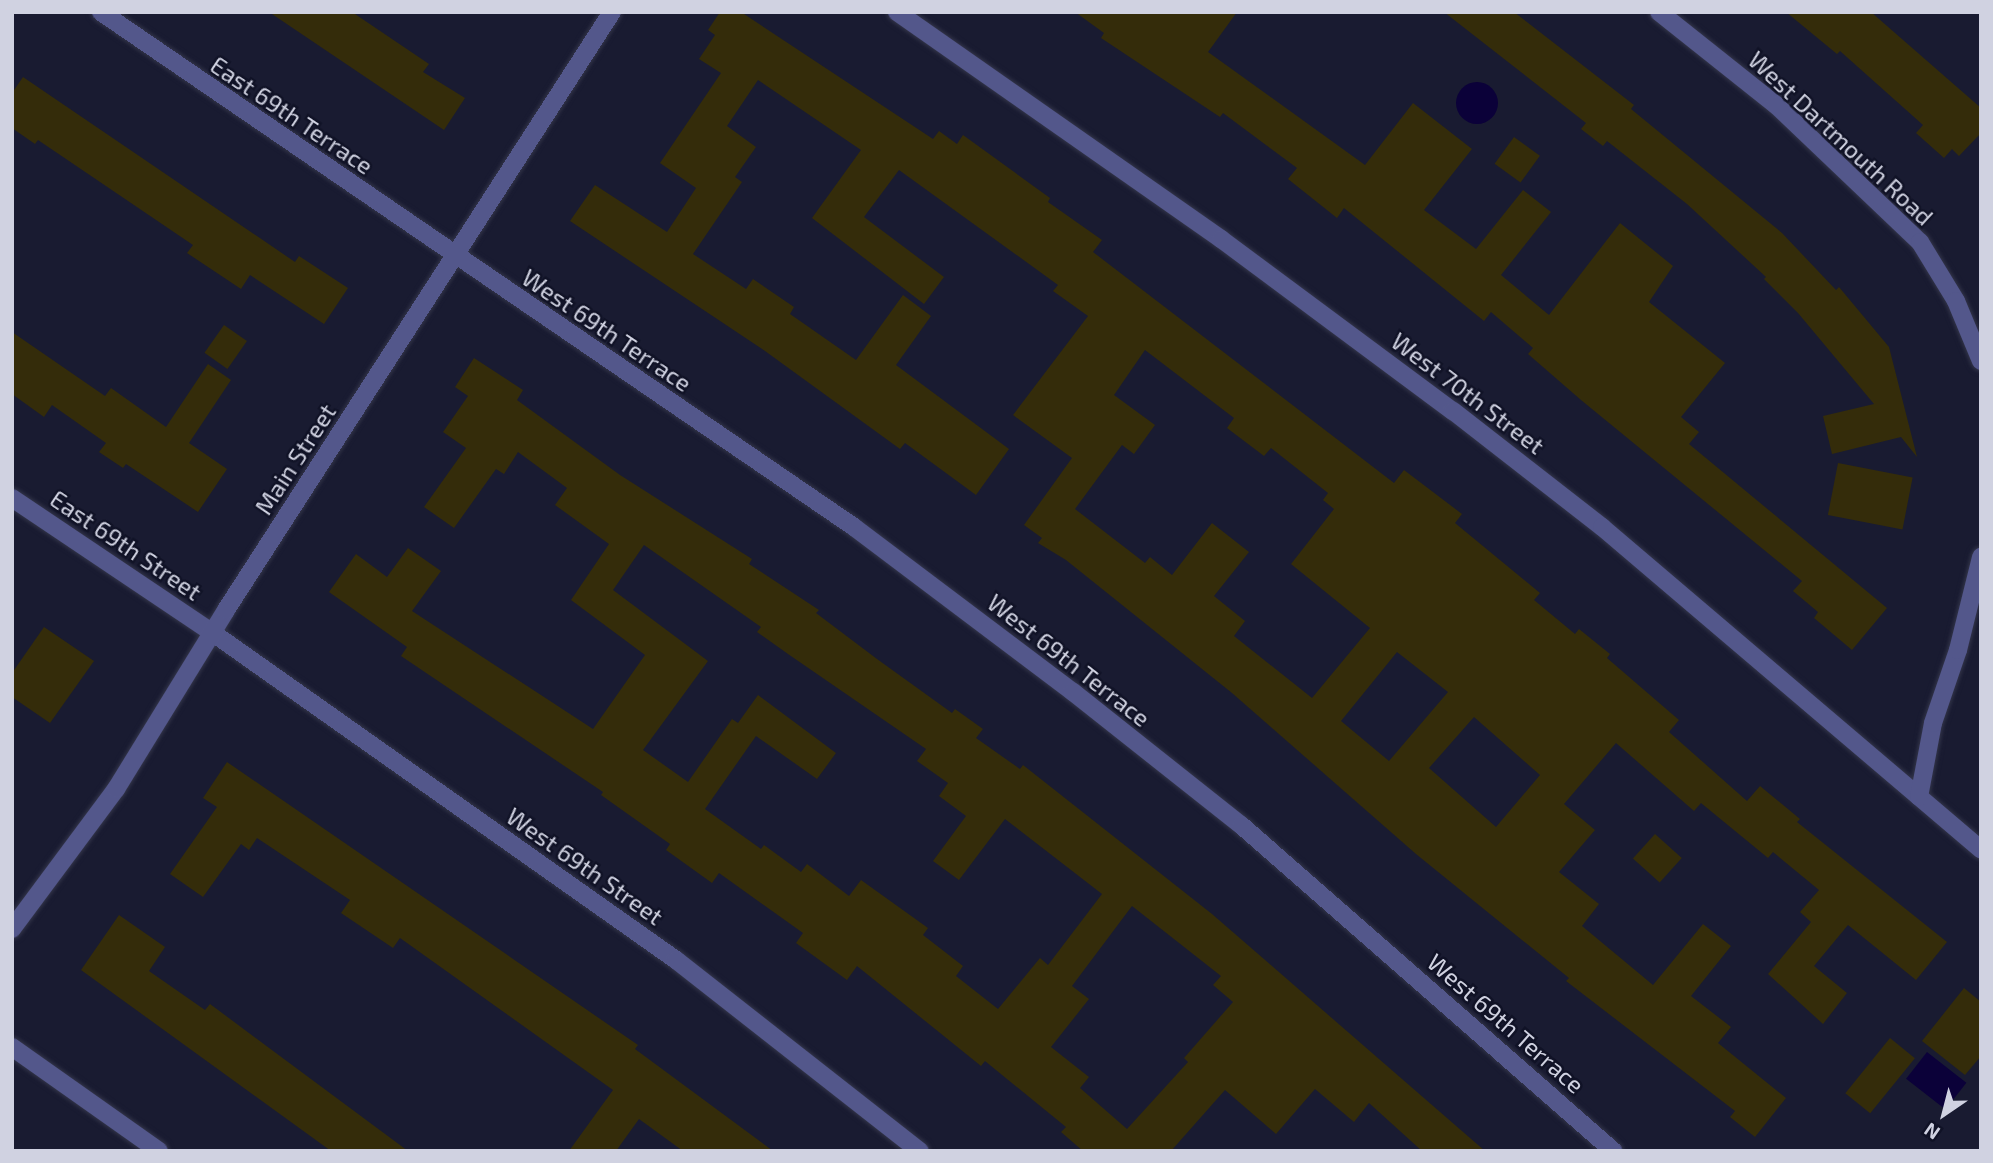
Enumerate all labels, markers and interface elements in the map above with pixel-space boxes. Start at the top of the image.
street label: West Dartmouth Road [1743,45,1939,231]
street label: East 69th Terrace [205,50,379,180]
street label: West 69th Terrace [517,262,697,398]
street label: West 70th Street [1386,326,1550,460]
street label: Main Street [249,398,341,520]
street label: East 69th Street [45,484,207,606]
street label: West 69th Terrace [982,587,1156,733]
street label: West 69th Street [501,801,669,931]
street label: West 69th Terrace [1422,947,1590,1099]
north arrow [1909,1079,1979,1149]
text: N [1919,1118,1944,1145]

